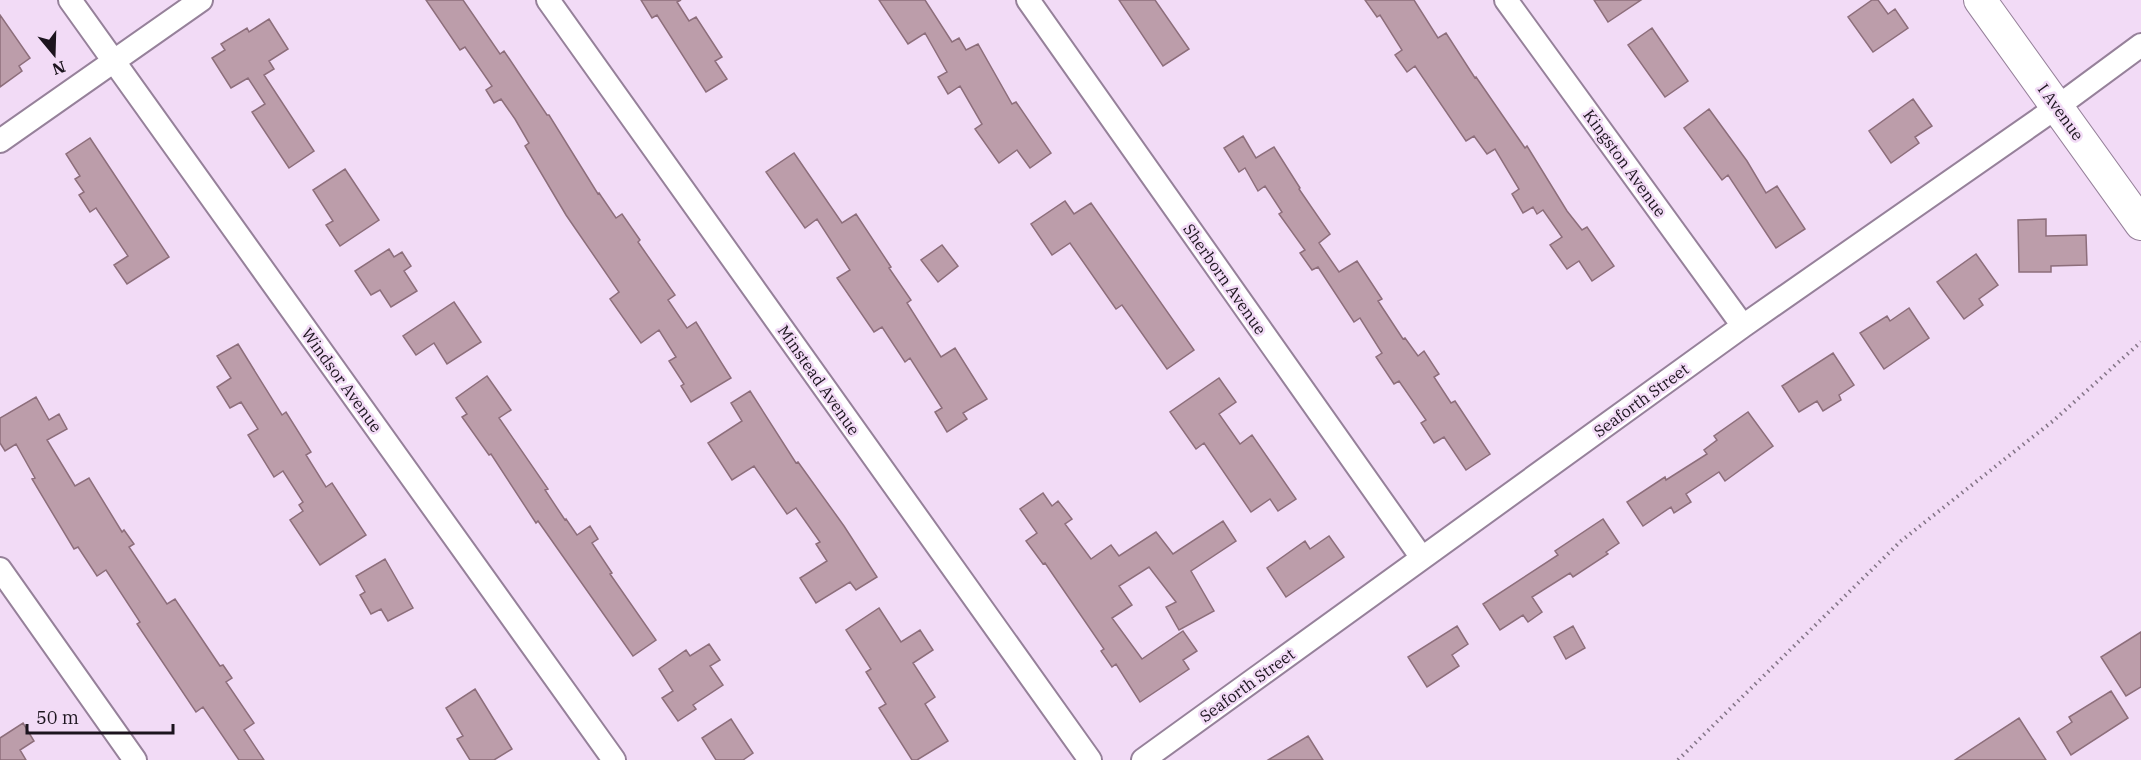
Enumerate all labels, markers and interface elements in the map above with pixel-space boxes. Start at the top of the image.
north arrow [24,24,84,84]
text: N [50,57,68,80]
street label: I Avenue [2034,80,2088,144]
street label: Kingston Avenue [1579,105,1671,221]
street label: Sherborn Avenue [1179,220,1271,338]
street label: Minstead Avenue [774,321,864,439]
street label: Windsor Avenue [297,324,387,436]
street label: Seaforth Street [1590,359,1693,441]
street label: Seaforth Street [1196,644,1299,726]
scale bar [27,697,172,735]
text: 50 m [36,706,79,729]

